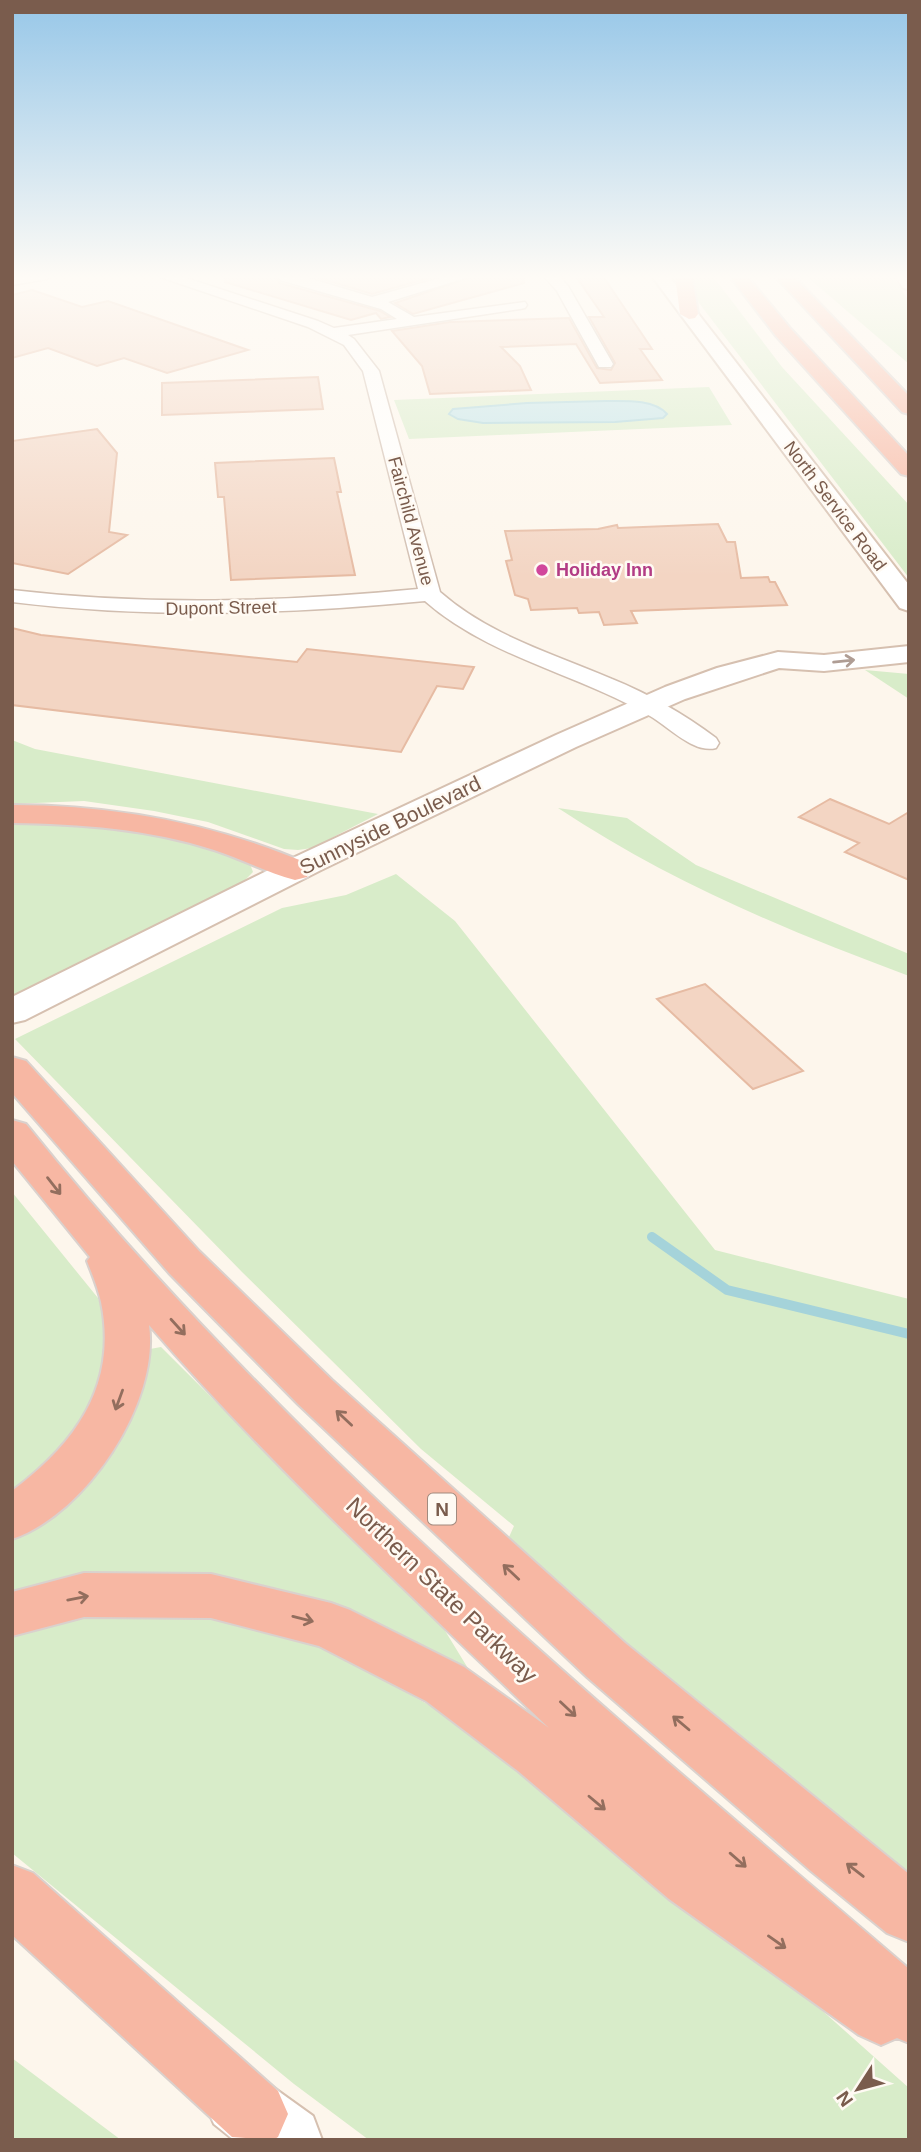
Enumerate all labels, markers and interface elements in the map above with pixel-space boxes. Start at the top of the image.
street label: North Service Road [780,437,890,575]
street label: Fairchild Avenue [384,454,438,588]
place label: Holiday Inn [556,560,653,580]
marker: Holiday Inn [534,562,550,578]
street label: Dupont Street [165,597,277,619]
one-way arrow [832,654,854,667]
street label: Sunnyside Boulevard [296,771,484,879]
one-way arrow [47,1177,62,1195]
one-way arrow [169,1318,185,1336]
one-way arrow [111,1388,124,1410]
one-way arrow [336,1410,353,1427]
street label: Northern State Parkway [341,1492,543,1688]
road number: N [428,1494,456,1525]
one-way arrow [503,1564,520,1581]
one-way arrow [67,1590,89,1603]
one-way arrow [291,1613,314,1626]
one-way arrow [559,1701,576,1718]
one-way arrow [672,1715,690,1731]
one-way arrow [588,1795,606,1810]
one-way arrow [729,1852,747,1868]
one-way arrow [847,1862,865,1877]
one-way arrow [767,1935,786,1949]
north arrow [823,2054,893,2124]
text: N [832,2087,857,2110]

